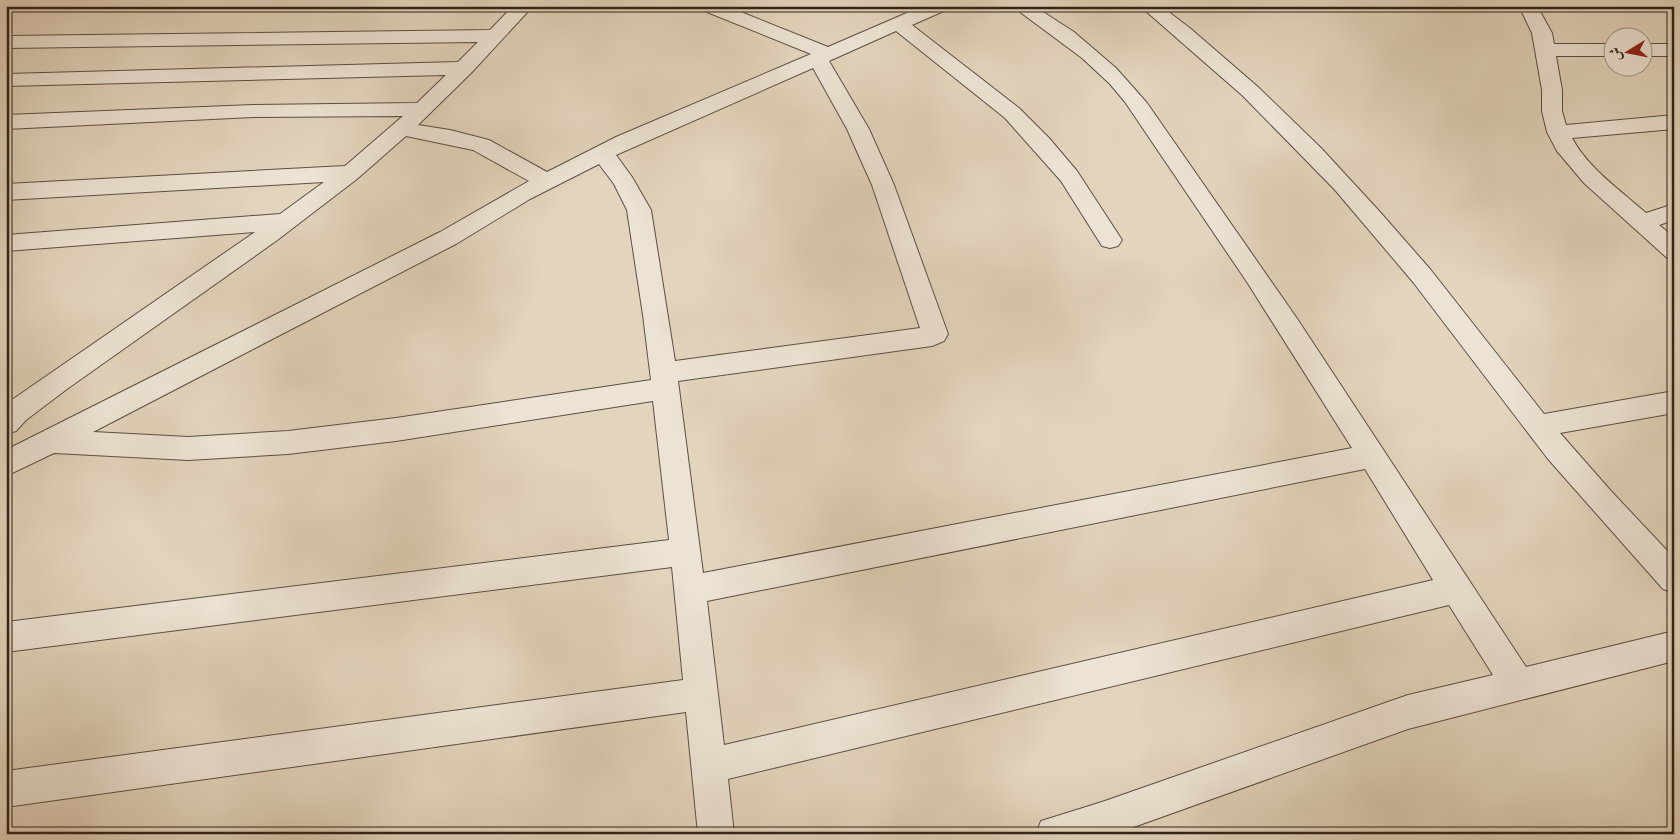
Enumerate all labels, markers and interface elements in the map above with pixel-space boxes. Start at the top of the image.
north arrow [1602,28,1652,78]
text: ش [1605,46,1625,63]

